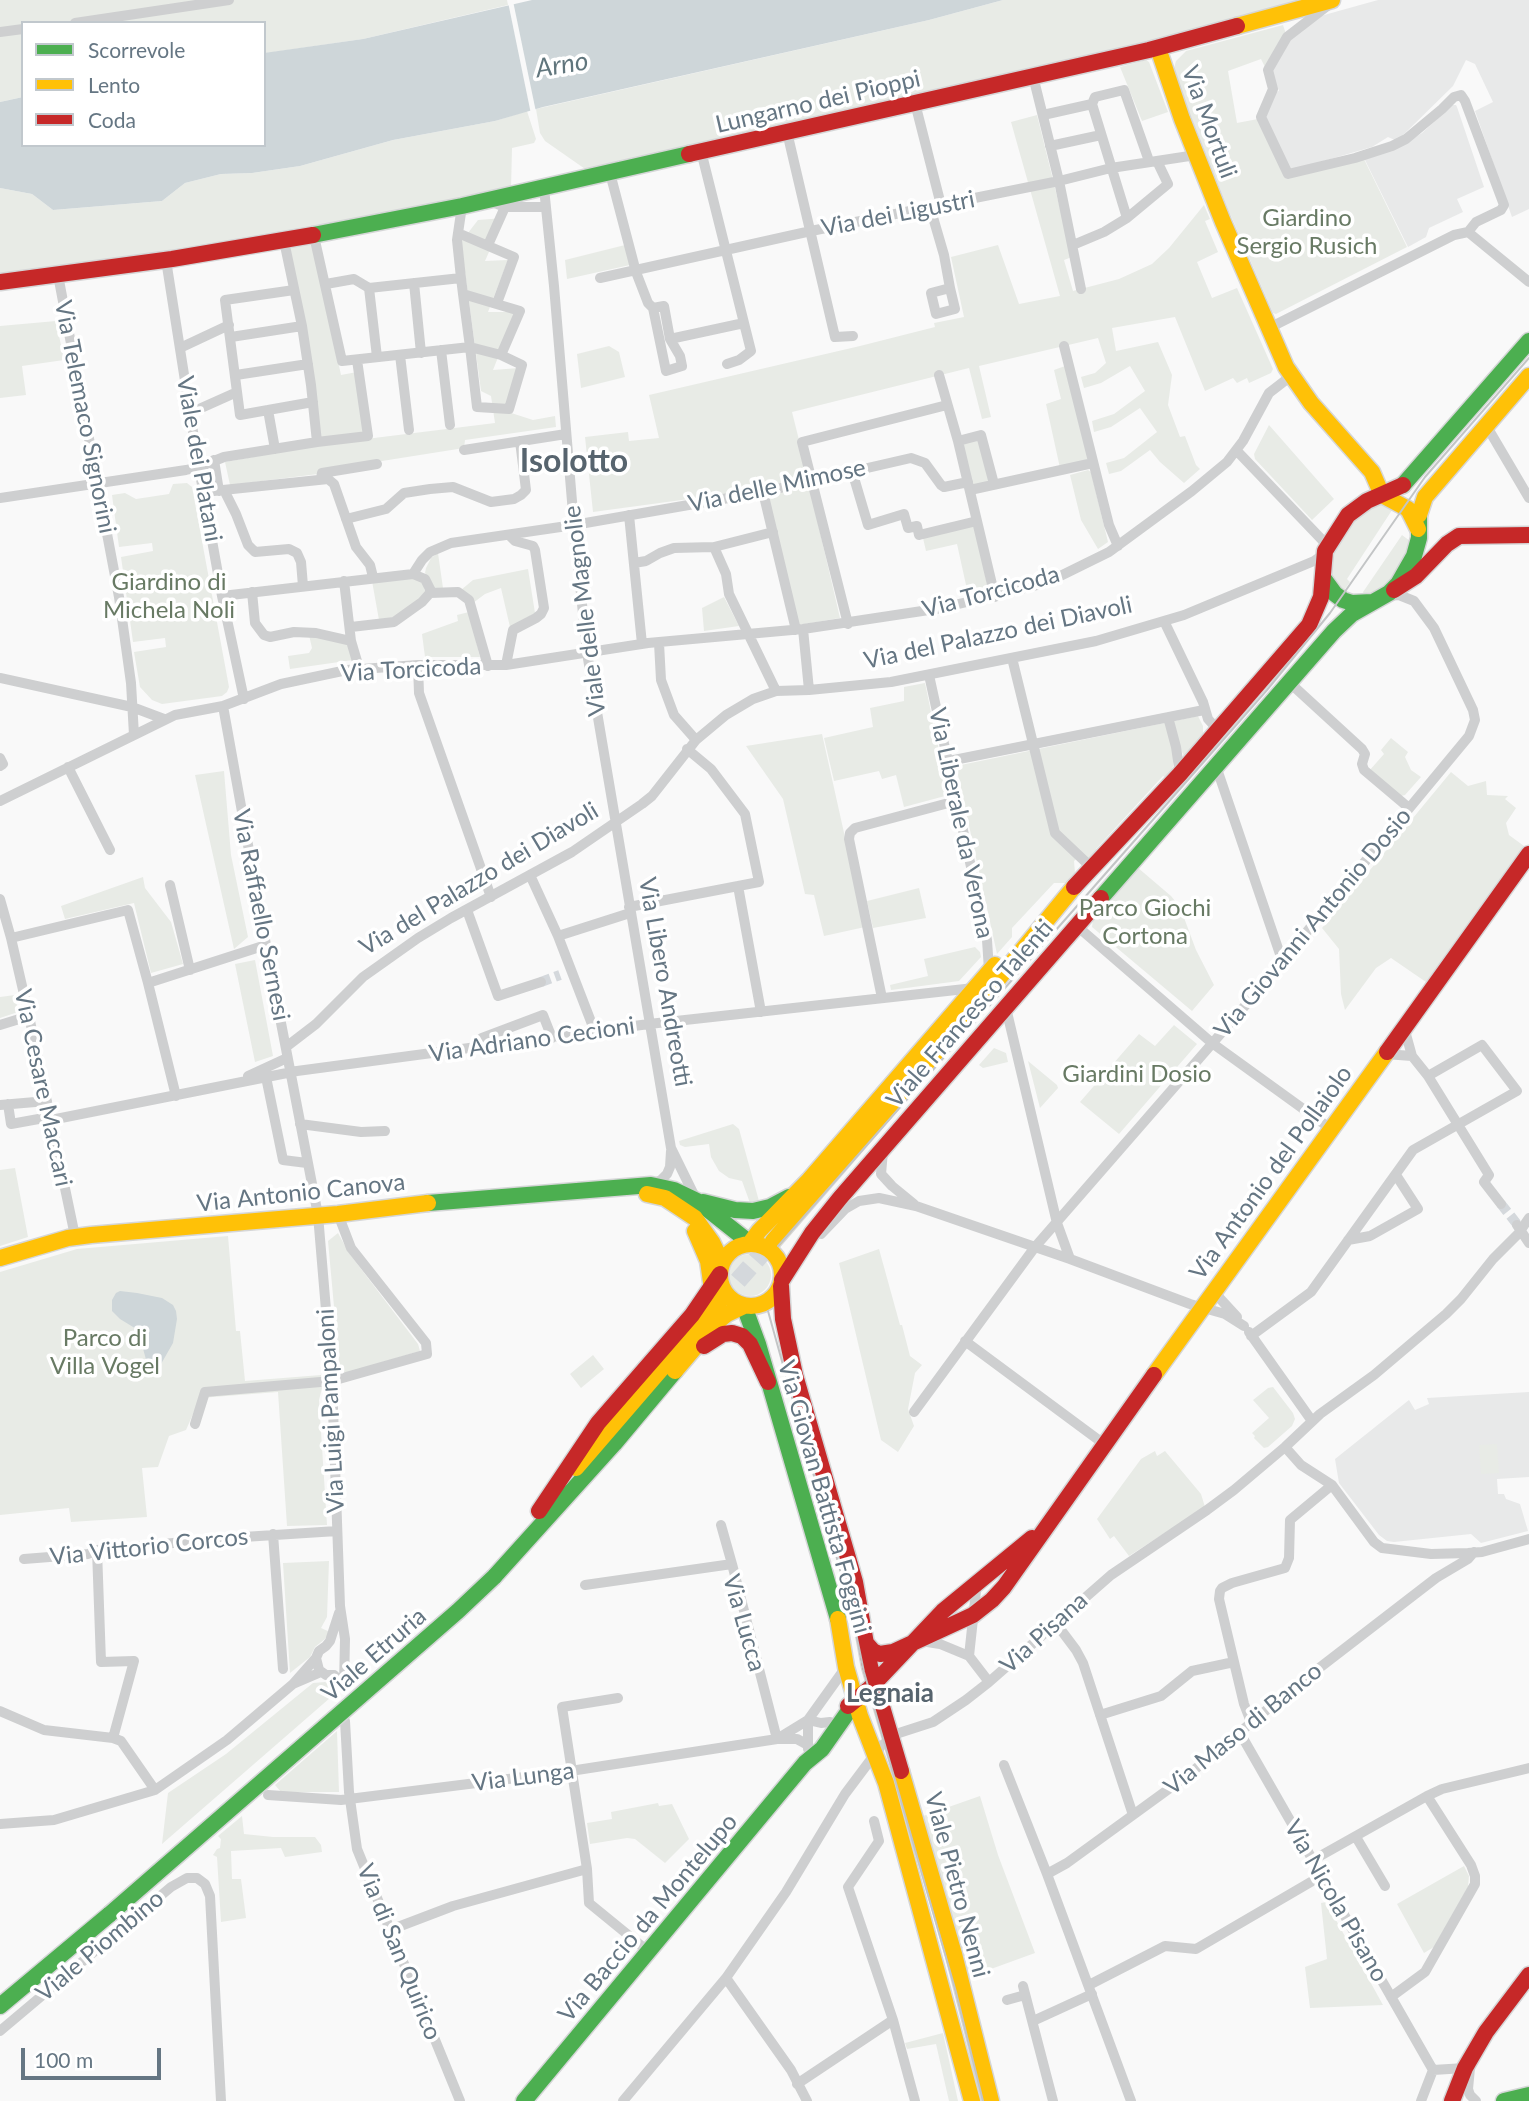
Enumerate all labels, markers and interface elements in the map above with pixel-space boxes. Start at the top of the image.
legend [21,21,266,147]
text: Scorrevole [88,37,185,62]
water label: Arno [534,45,590,85]
street label: Via Mortuli [1175,62,1243,182]
street label: Lungarno dei Pioppi [713,64,923,140]
text: Lento [88,72,140,97]
text: Coda [88,107,136,132]
street label: Via dei Ligustri [819,185,977,243]
park label: Giardino Sergio Rusich [1237,204,1377,260]
street label: Via Telemaco Signorini [48,298,122,536]
street label: Viale dei Platani [170,374,228,544]
district label: Isolotto [520,443,628,481]
street label: Via delle Mimose [686,453,868,519]
street label: Viale delle Magnolie [558,504,612,718]
street label: Via Torcicoda [919,560,1063,624]
park label: Giardino di Michela Noli [103,568,235,624]
street label: Via del Palazzo dei Diavoli [861,591,1135,675]
street label: Via Torcicoda [340,652,482,688]
street label: Via Liberale da Verona [922,705,1000,941]
street label: Via del Palazzo dei Diavoli [354,796,604,962]
street label: Via Giovanni Antonio Dosio [1208,802,1418,1044]
street label: Via Raffaello Sernesi [226,807,296,1023]
street label: Via Libero Andreotti [632,875,698,1089]
park label: Parco Giochi Cortona [1079,894,1211,950]
street label: Viale Francesco Talenti [880,914,1060,1114]
street label: Via Cesare Maccari [8,987,78,1189]
street label: Via Adriano Cecioni [427,1011,637,1069]
park label: Giardini Dosio [1062,1060,1212,1088]
street label: Via Antonio del Pollaiolo [1184,1060,1358,1286]
street label: Via Antonio Canova [195,1168,407,1218]
street label: Via Luigi Pampaloni [311,1308,351,1514]
park label: Parco di Villa Vogel [50,1324,160,1380]
street label: Via Giovan Battista Foggini [771,1357,877,1637]
street label: Via Vittorio Corcos [48,1522,250,1572]
street label: Via Lucca [716,1571,772,1675]
street label: Via Pisana [994,1586,1094,1680]
street label: Viale Etruria [316,1602,432,1708]
street label: Via Maso di Banco [1158,1656,1328,1802]
district label: Legnaia [846,1678,934,1710]
street label: Via Lunga [470,1756,576,1798]
street label: Viale Pietro Nenni [918,1789,996,1981]
street label: Via Baccio da Montelupo [552,1808,744,2028]
street label: Via Nicola Pisano [1278,1815,1394,1987]
street label: Via di San Quirico [351,1860,447,2044]
street label: Viale Piombino [30,1884,170,2008]
scale bar [24,2035,164,2078]
text: 100 m [34,2047,93,2072]

